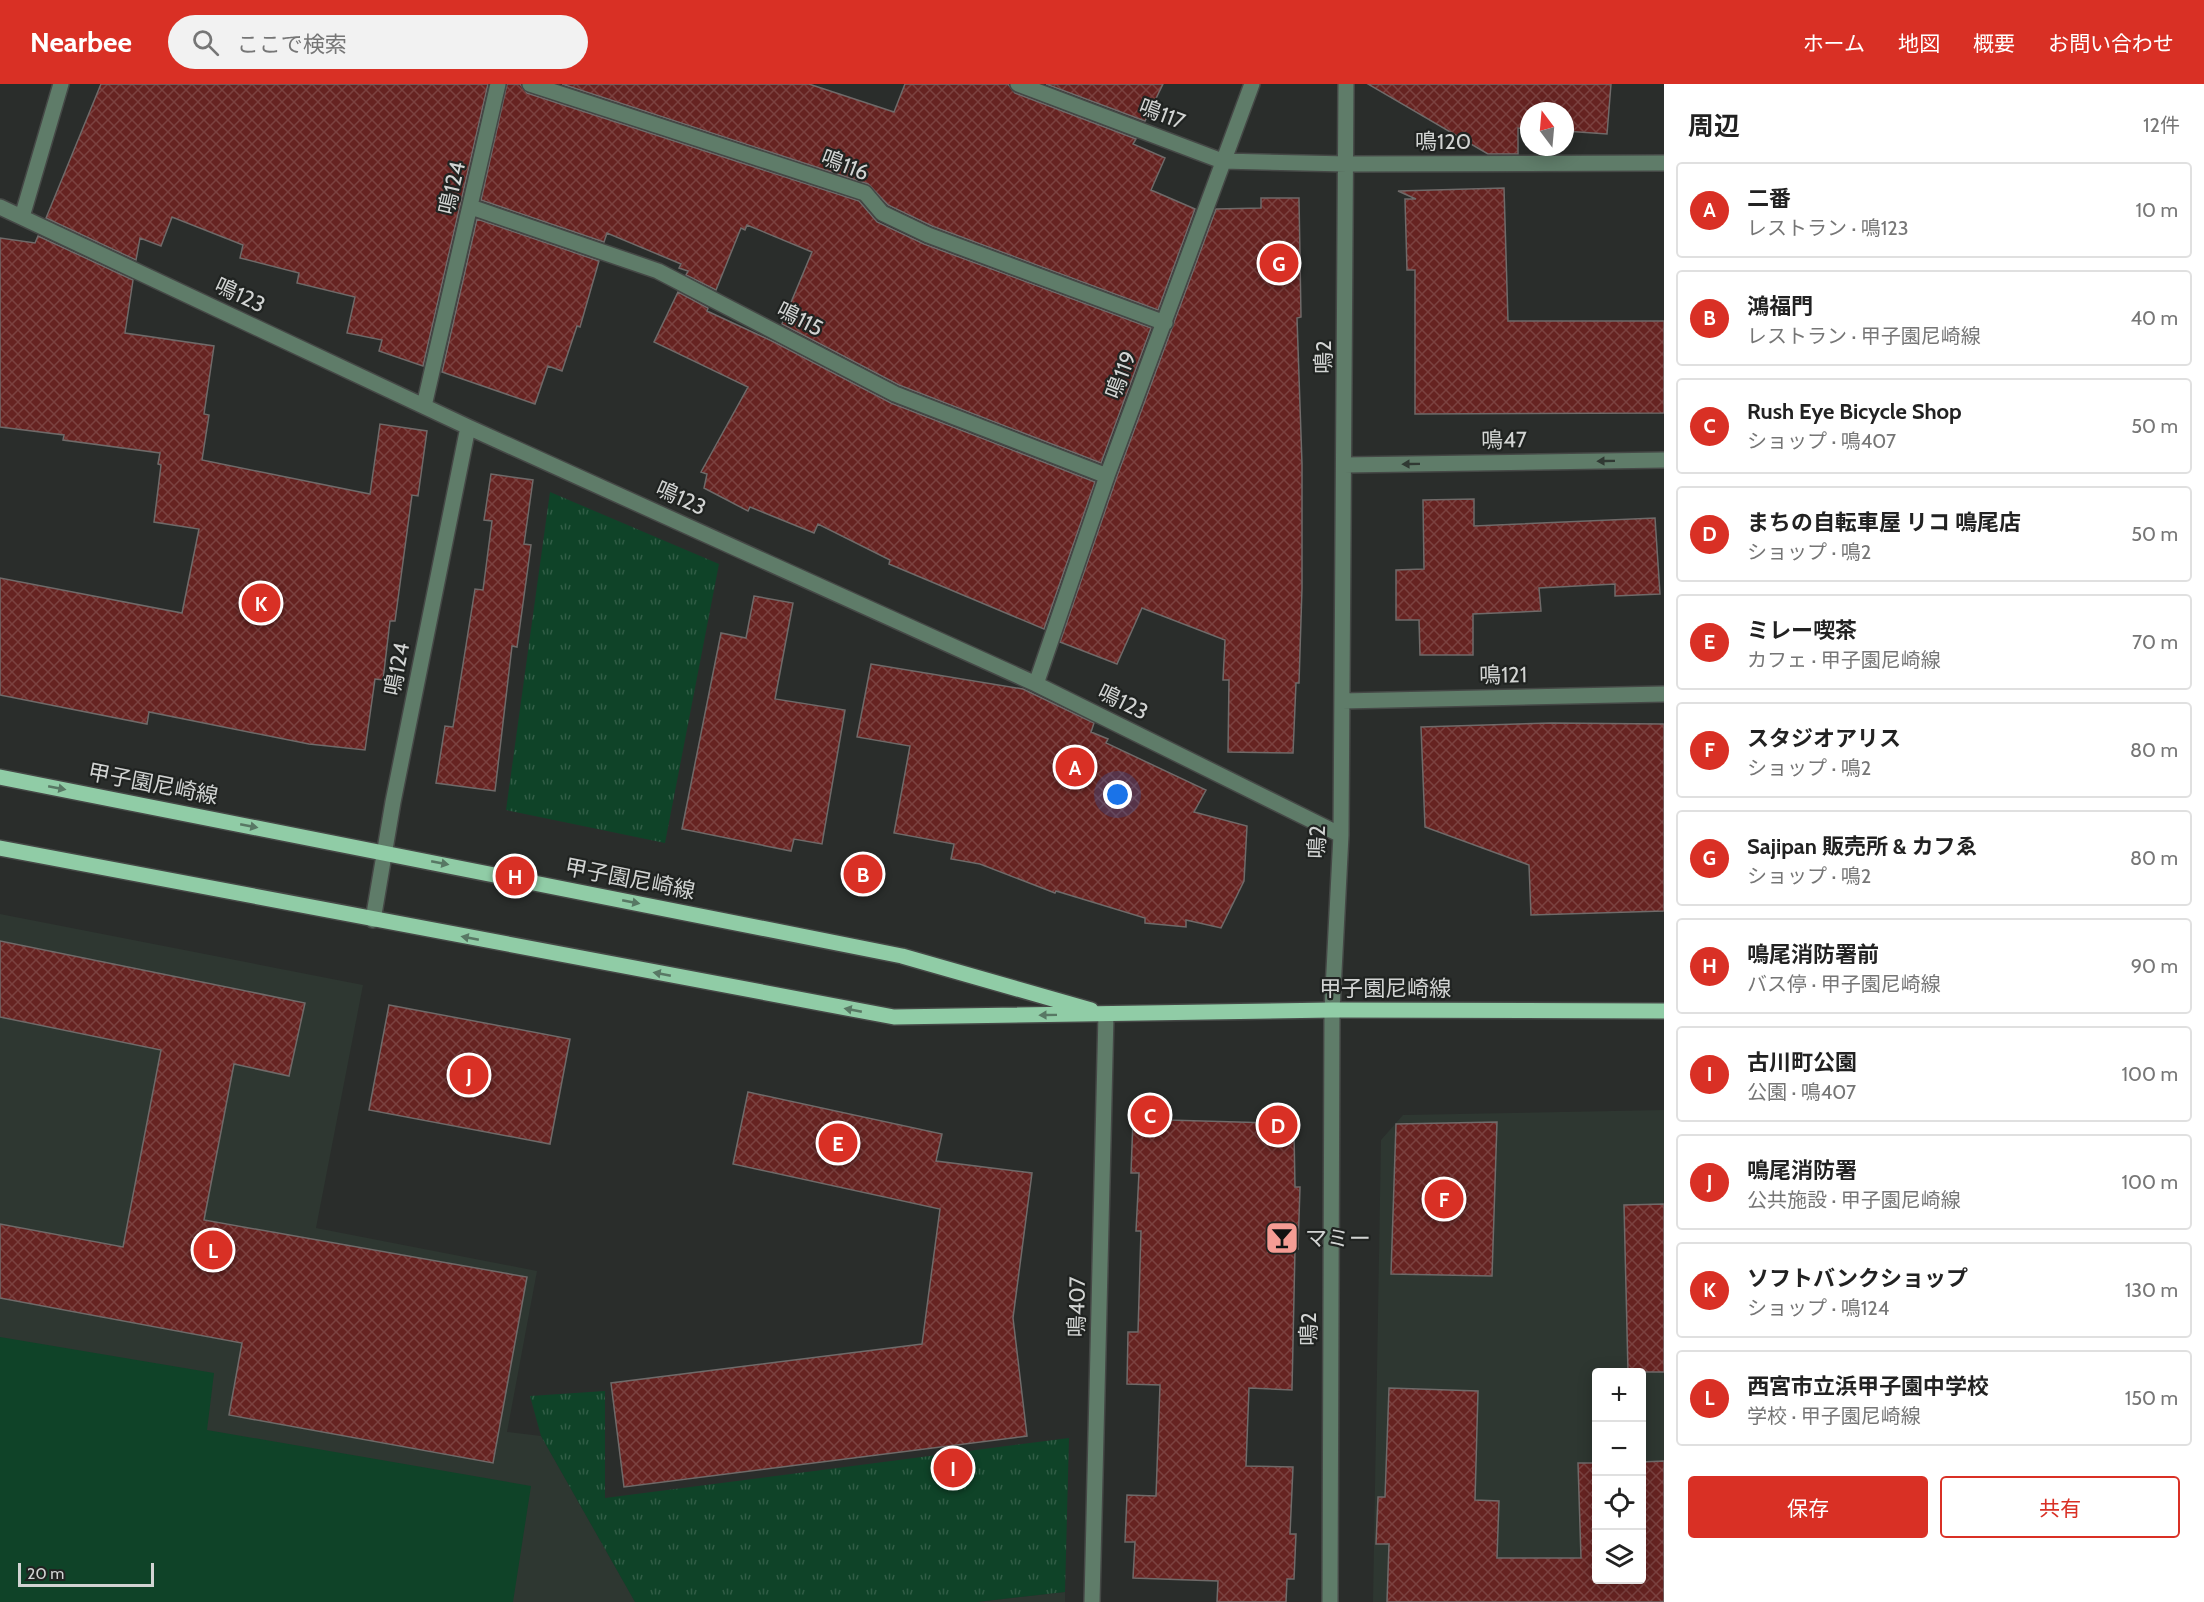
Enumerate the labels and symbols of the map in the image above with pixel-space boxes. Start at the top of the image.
street label: 鳴117 [1135,93,1189,135]
north arrow [1520,102,1574,156]
street label: 鳴120 [1415,128,1471,155]
street label: 鳴116 [817,144,873,186]
street label: 鳴124 [433,159,471,217]
pin: G [1260,240,1298,285]
street label: 鳴123 [210,272,270,318]
street label: 鳴115 [772,296,828,342]
street label: 鳴2 [1310,340,1337,374]
street label: 鳴119 [1100,347,1142,403]
street label: 鳴47 [1481,426,1527,454]
one-way arrow [1596,456,1615,465]
one-way arrow [1401,459,1420,469]
street label: 鳴123 [651,475,711,521]
pin: K [242,580,280,626]
street label: 鳴124 [379,640,415,698]
street label: 鳴121 [1479,661,1527,689]
street label: 鳴123 [1093,678,1153,726]
pin: A [1056,744,1094,790]
street label: 甲子園尼崎線 [86,758,220,810]
your location [1103,780,1132,809]
one-way arrow [48,784,67,793]
one-way arrow [240,822,259,831]
street label: 鳴2 [1303,825,1331,859]
pin: B [844,852,882,896]
street label: 甲子園尼崎線 [563,853,697,905]
pin: H [496,854,534,898]
one-way arrow [431,859,450,868]
one-way arrow [622,898,641,907]
one-way arrow [460,933,479,942]
one-way arrow [652,969,671,978]
street label: 甲子園尼崎線 [1319,975,1451,1002]
one-way arrow [844,1005,863,1014]
one-way arrow [1038,1010,1057,1020]
pin: J [450,1052,488,1098]
pin: C [1130,1092,1170,1138]
pin: D [1258,1102,1298,1148]
pin: E [818,1120,858,1166]
pin: F [1424,1176,1464,1222]
bar icon: マミー [1264,1220,1300,1256]
place label: マミー [1305,1225,1371,1252]
pin: L [194,1228,232,1272]
street label: 鳴407 [1063,1276,1091,1338]
street label: 鳴2 [1295,1312,1322,1346]
pin: I [934,1446,972,1490]
scale bar [18,1560,154,1588]

